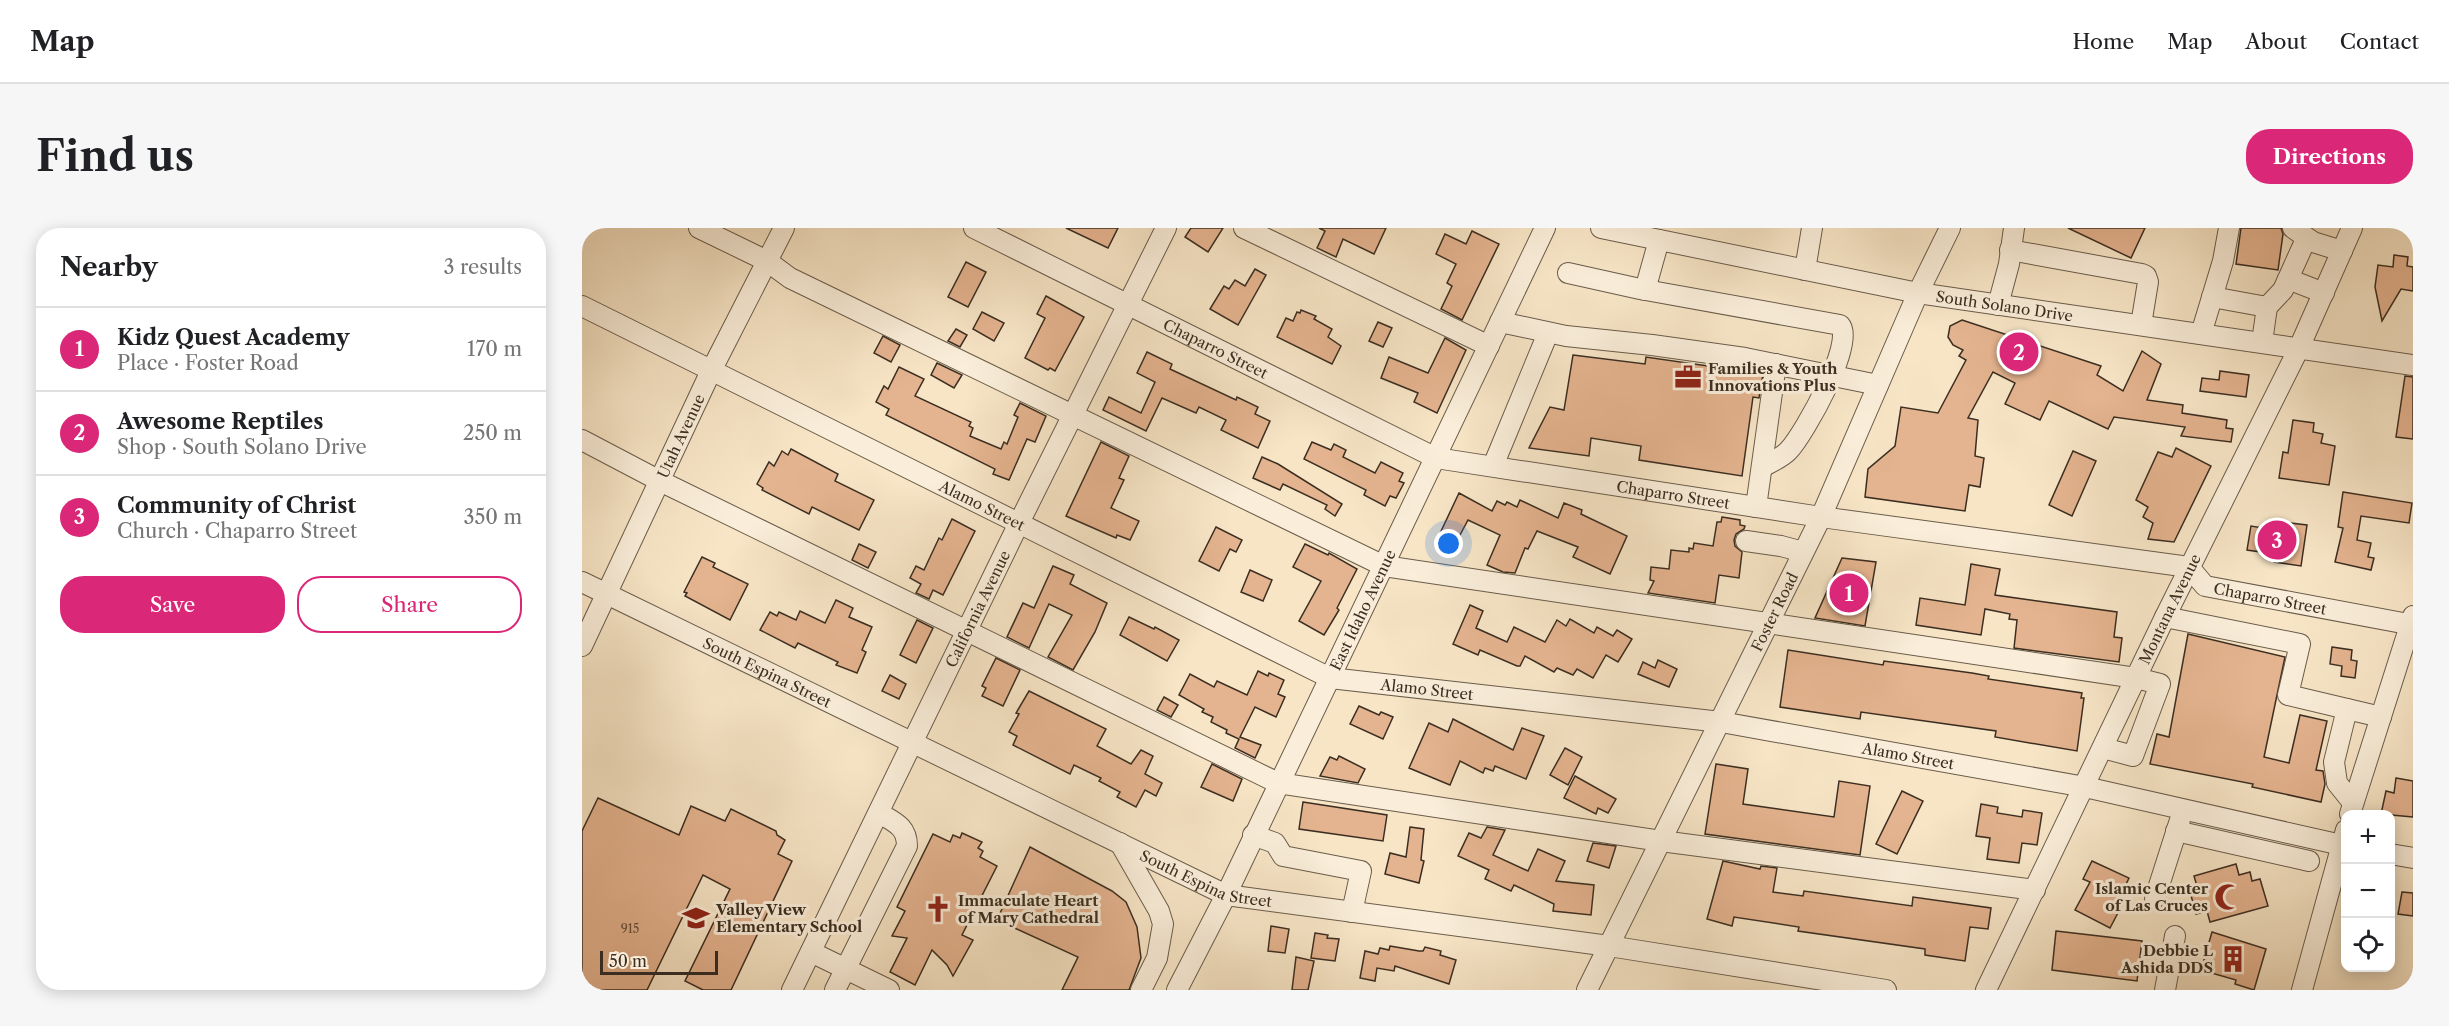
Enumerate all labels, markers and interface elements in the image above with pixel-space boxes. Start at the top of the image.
text: Map [30,24,94,58]
text: Home [2073,29,2134,54]
text: Map [2167,29,2212,54]
text: About [2245,29,2307,54]
text: Contact [2340,29,2419,54]
button: Directions [2246,129,2413,184]
text: Find us [36,130,194,182]
text: Nearby [60,251,158,283]
text: 3 results [444,255,522,279]
street label: South Solano Drive [1935,286,2074,325]
street label: Chaparro Street [1160,314,1272,383]
text: Kidz Quest Academy [117,324,350,351]
pin: 2 [2000,330,2038,374]
text: 1 [75,337,84,361]
text: 170 m [467,337,522,361]
text: Place · Foster Road [117,351,299,375]
place label: Families & Youth Innovations Plus [1708,359,1838,395]
office icon: Families & Youth Innovations Plus [1673,362,1703,392]
street label: Utah Avenue [653,391,708,481]
text: Awesome Reptiles [117,408,323,435]
text: 2 [74,421,85,445]
text: 250 m [463,421,522,445]
text: Shop · South Solano Drive [117,435,367,459]
street label: Alamo Street [935,475,1029,535]
street label: Chaparro Street [1615,476,1732,512]
text: Community of Christ [117,492,356,519]
text: 3 [74,505,85,529]
text: 350 m [464,505,522,529]
pin: 3 [2258,518,2296,562]
text: Church · Chaparro Street [117,519,357,543]
your location [1434,529,1463,558]
street label: East Idaho Avenue [1325,546,1399,673]
street label: California Avenue [941,547,1014,670]
street label: Montana Avenue [2134,551,2204,667]
street label: Foster Road [1747,569,1802,654]
pin: 1 [1830,570,1868,616]
button: Save [60,576,285,633]
button: Share [297,576,522,633]
street label: Chaparro Street [2212,578,2329,618]
street label: South Espina Street [700,633,835,712]
street label: Alamo Street [1379,674,1475,704]
street label: Alamo Street [1860,738,1956,773]
map controls [2341,810,2395,972]
button: + [2341,810,2395,864]
street label: South Espina Street [1137,845,1274,911]
button: − [2341,864,2395,918]
place label: Islamic Center of Las Cruces [2095,879,2209,915]
mosque icon: Islamic Center of Las Cruces [2213,882,2243,912]
place label: Immaculate Heart of Mary Cathedral [958,891,1099,927]
church icon: Immaculate Heart of Mary Cathedral [923,894,953,924]
place label: Valley View Elementary School [715,900,862,936]
school or university icon: Valley View Elementary School [681,903,711,933]
button: locate [2341,918,2395,972]
house number: 915 [621,921,639,936]
place label: Debbie L Ashida DDS [2120,941,2214,977]
building icon: Debbie L Ashida DDS [2218,944,2248,974]
scale bar [600,948,718,976]
text: 50 m [609,951,647,971]

